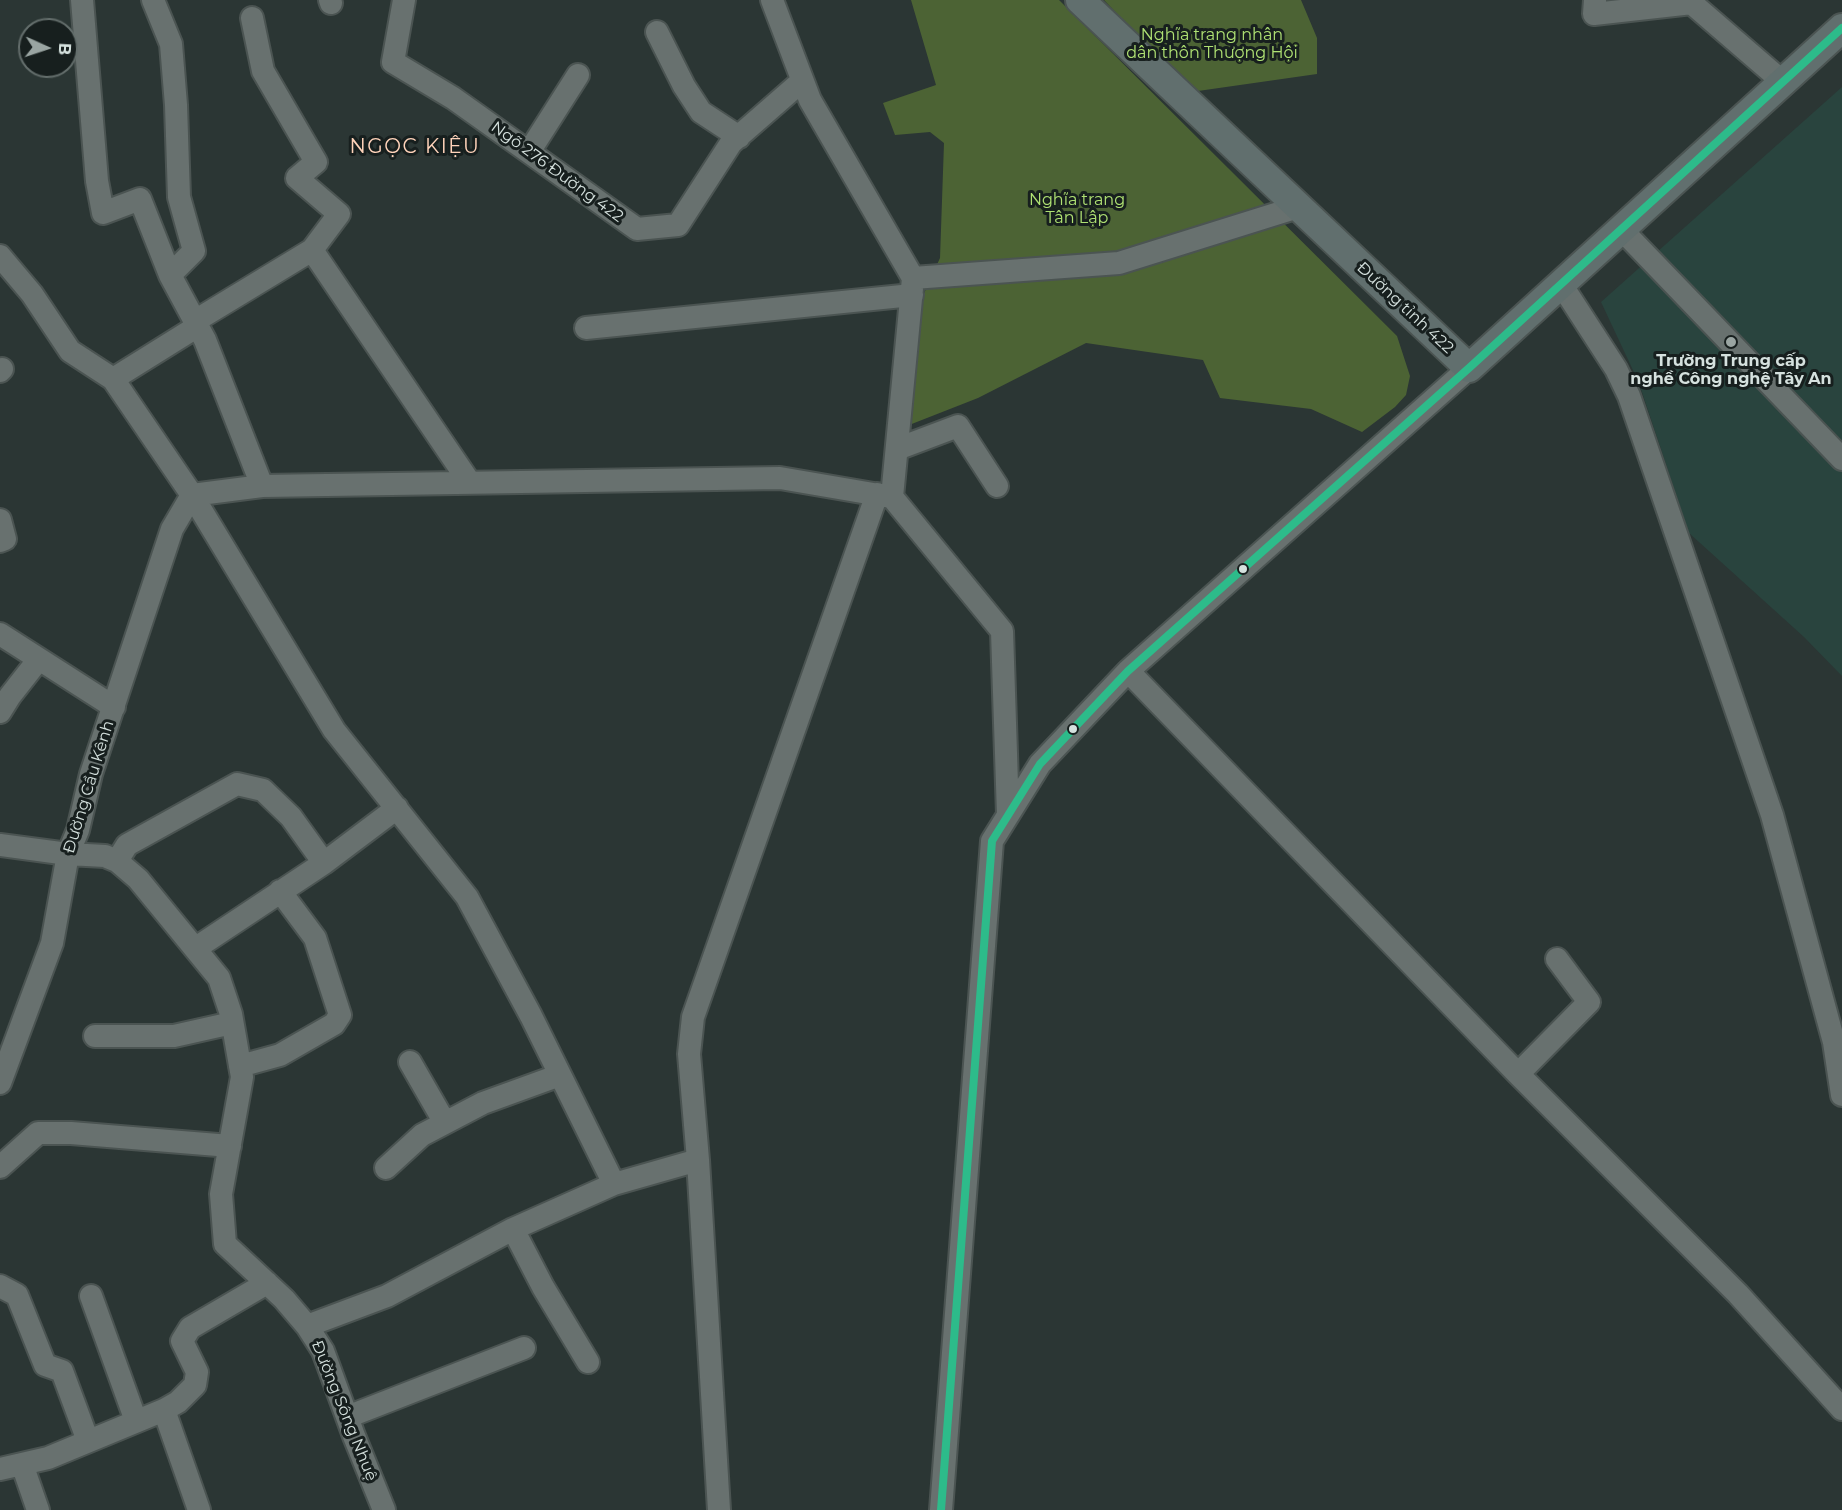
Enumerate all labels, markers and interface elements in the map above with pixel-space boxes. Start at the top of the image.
north arrow [18,18,78,78]
park label: Nghĩa trang nhân dân thôn Thượng Hội [1126,25,1298,63]
text: B [55,42,74,55]
street label: Ngõ 276 Đường 422 [487,118,627,226]
district label: NGỌC KIỆU [350,135,480,159]
park label: Nghĩa trang Tân Lập [1029,190,1125,228]
street label: Đường tỉnh 422 [1353,258,1457,358]
marker: Trường Trung cấp nghề Công nghệ Tây An [1724,335,1738,349]
place label: Trường Trung cấp nghề Công nghệ Tây An [1630,351,1832,389]
unlabelled marker [1237,563,1249,575]
street label: Đường Cầu Kênh [60,718,118,856]
unlabelled marker [1067,723,1079,735]
street label: Đường Sông Nhuệ [307,1338,381,1484]

